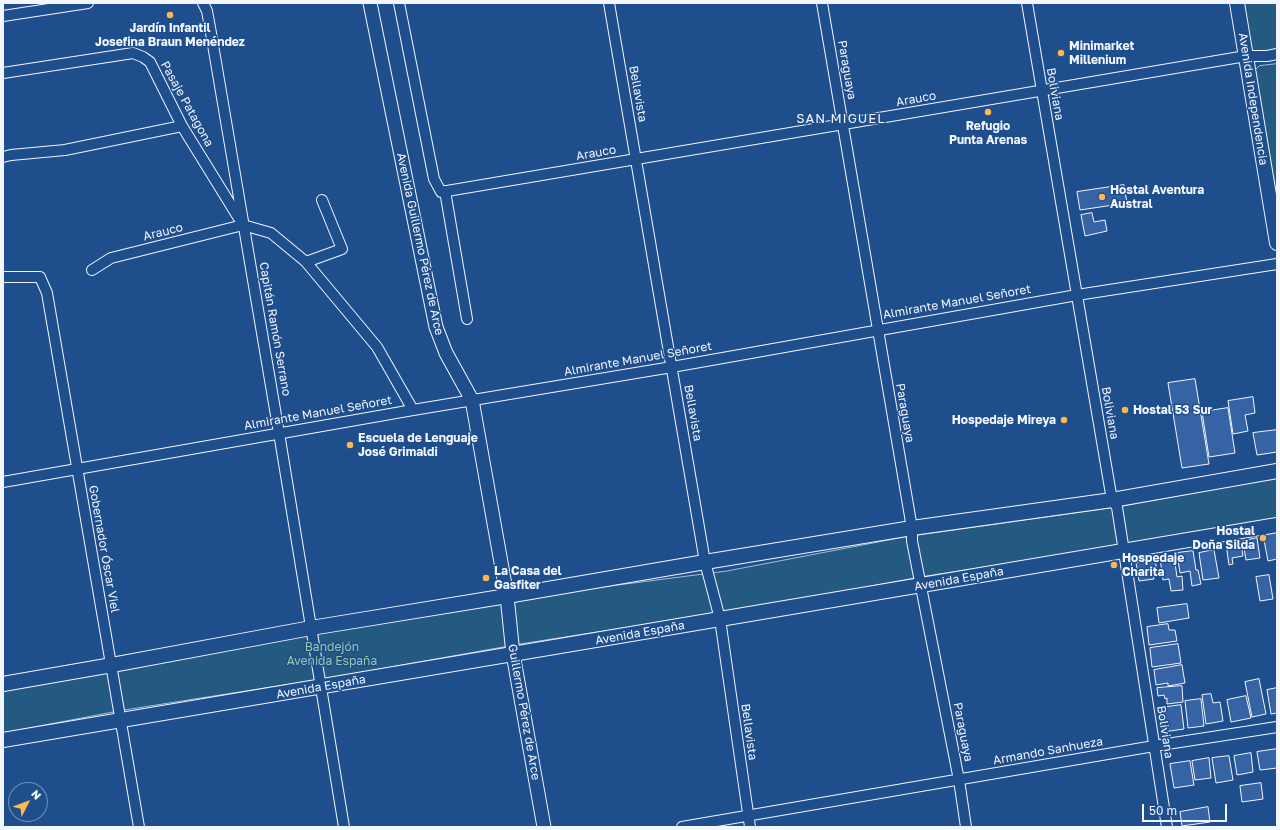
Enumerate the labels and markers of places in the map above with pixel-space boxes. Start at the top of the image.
marker: Jardín Infantil Josefina Braun Menéndez [165,10,175,20]
place label: Jardín Infantil Josefina Braun Menéndez [95,21,245,49]
place label: Minimarket Millenium [1069,39,1134,67]
marker: Minimarket Millenium [1056,48,1066,58]
marker: Refugio Punta Arenas [983,107,993,117]
place label: Refugio Punta Arenas [949,119,1027,147]
place label: Hostal Aventura Austral [1110,183,1204,211]
marker: Hostal Aventura Austral [1097,192,1107,202]
place label: Hostal 53 Sur [1133,403,1212,417]
marker: Hostal 53 Sur [1120,405,1130,415]
place label: Hospedaje Mireya [952,413,1056,427]
marker: Hospedaje Mireya [1059,415,1069,425]
place label: Escuela de Lenguaje José Grimaldi [358,431,478,459]
marker: Escuela de Lenguaje José Grimaldi [345,440,355,450]
place label: Hostal Doña Silda [1192,524,1255,552]
marker: Hostal Doña Silda [1258,533,1268,543]
place label: Hospedaje Charita [1122,551,1184,579]
marker: Hospedaje Charita [1109,560,1119,570]
place label: La Casa del Gasfiter [494,564,562,592]
marker: La Casa del Gasfiter [481,573,491,583]

